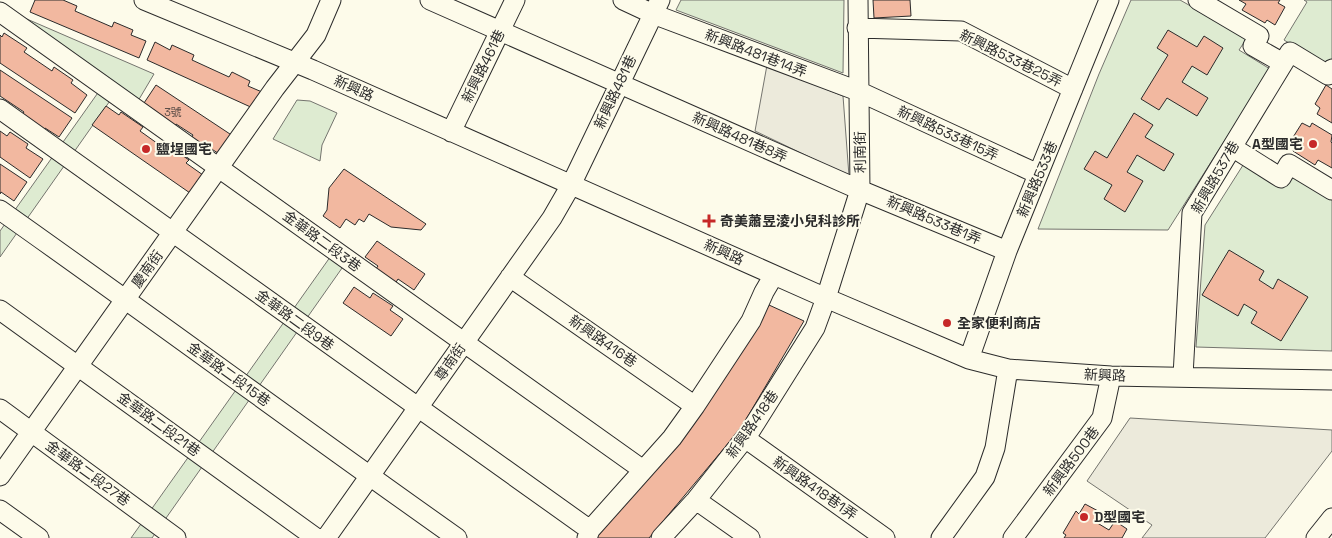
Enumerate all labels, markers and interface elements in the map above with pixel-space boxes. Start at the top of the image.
street label: 新興路481巷14弄 [702,25,810,81]
street label: 新興路533巷25弄 [957,25,1065,91]
street label: 新興路461巷 [458,26,508,106]
street label: 新興路481巷 [590,52,640,132]
street label: 新興路 [331,71,377,105]
street label: 新興路533巷15弄 [895,102,1001,164]
house number: 3號 [164,105,182,119]
street label: 新興路481巷8弄 [690,108,790,166]
street label: 利南街 [851,131,869,173]
place label: A型國宅 [1252,135,1303,153]
street label: 新興路533巷 [1013,138,1061,220]
street label: 新興路537巷 [1187,138,1243,216]
marker: A型國宅 [1307,138,1319,150]
place label: 鹽埕國宅 [156,140,212,158]
marker: 鹽埕國宅 [140,143,152,155]
street label: 新興路533巷1弄 [884,192,984,248]
street label: 金華路二段3巷 [279,207,365,275]
place label: 奇美蕭昱淩小兒科診所 [720,212,860,230]
marker: 奇美蕭昱淩小兒科診所 [702,214,716,228]
street label: 新興路 [701,235,747,269]
street label: 慶南街 [127,247,167,291]
street label: 金華路二段9巷 [252,286,338,354]
street label: 新興路416巷 [566,311,640,371]
place label: 全家便利商店 [957,314,1041,332]
marker: 全家便利商店 [941,317,953,329]
street label: 金華路二段15巷 [184,338,274,410]
street label: 尊南街 [431,340,469,384]
street label: 新興路 [1084,365,1126,385]
street label: 新興路418巷 [722,386,782,462]
street label: 金華路二段21巷 [114,388,204,460]
street label: 新興路500巷 [1039,423,1103,499]
street label: 金華路二段27巷 [42,436,134,510]
street label: 新興路418巷1弄 [769,452,861,524]
place label: D型國宅 [1094,508,1145,526]
marker: D型國宅 [1078,511,1090,523]

